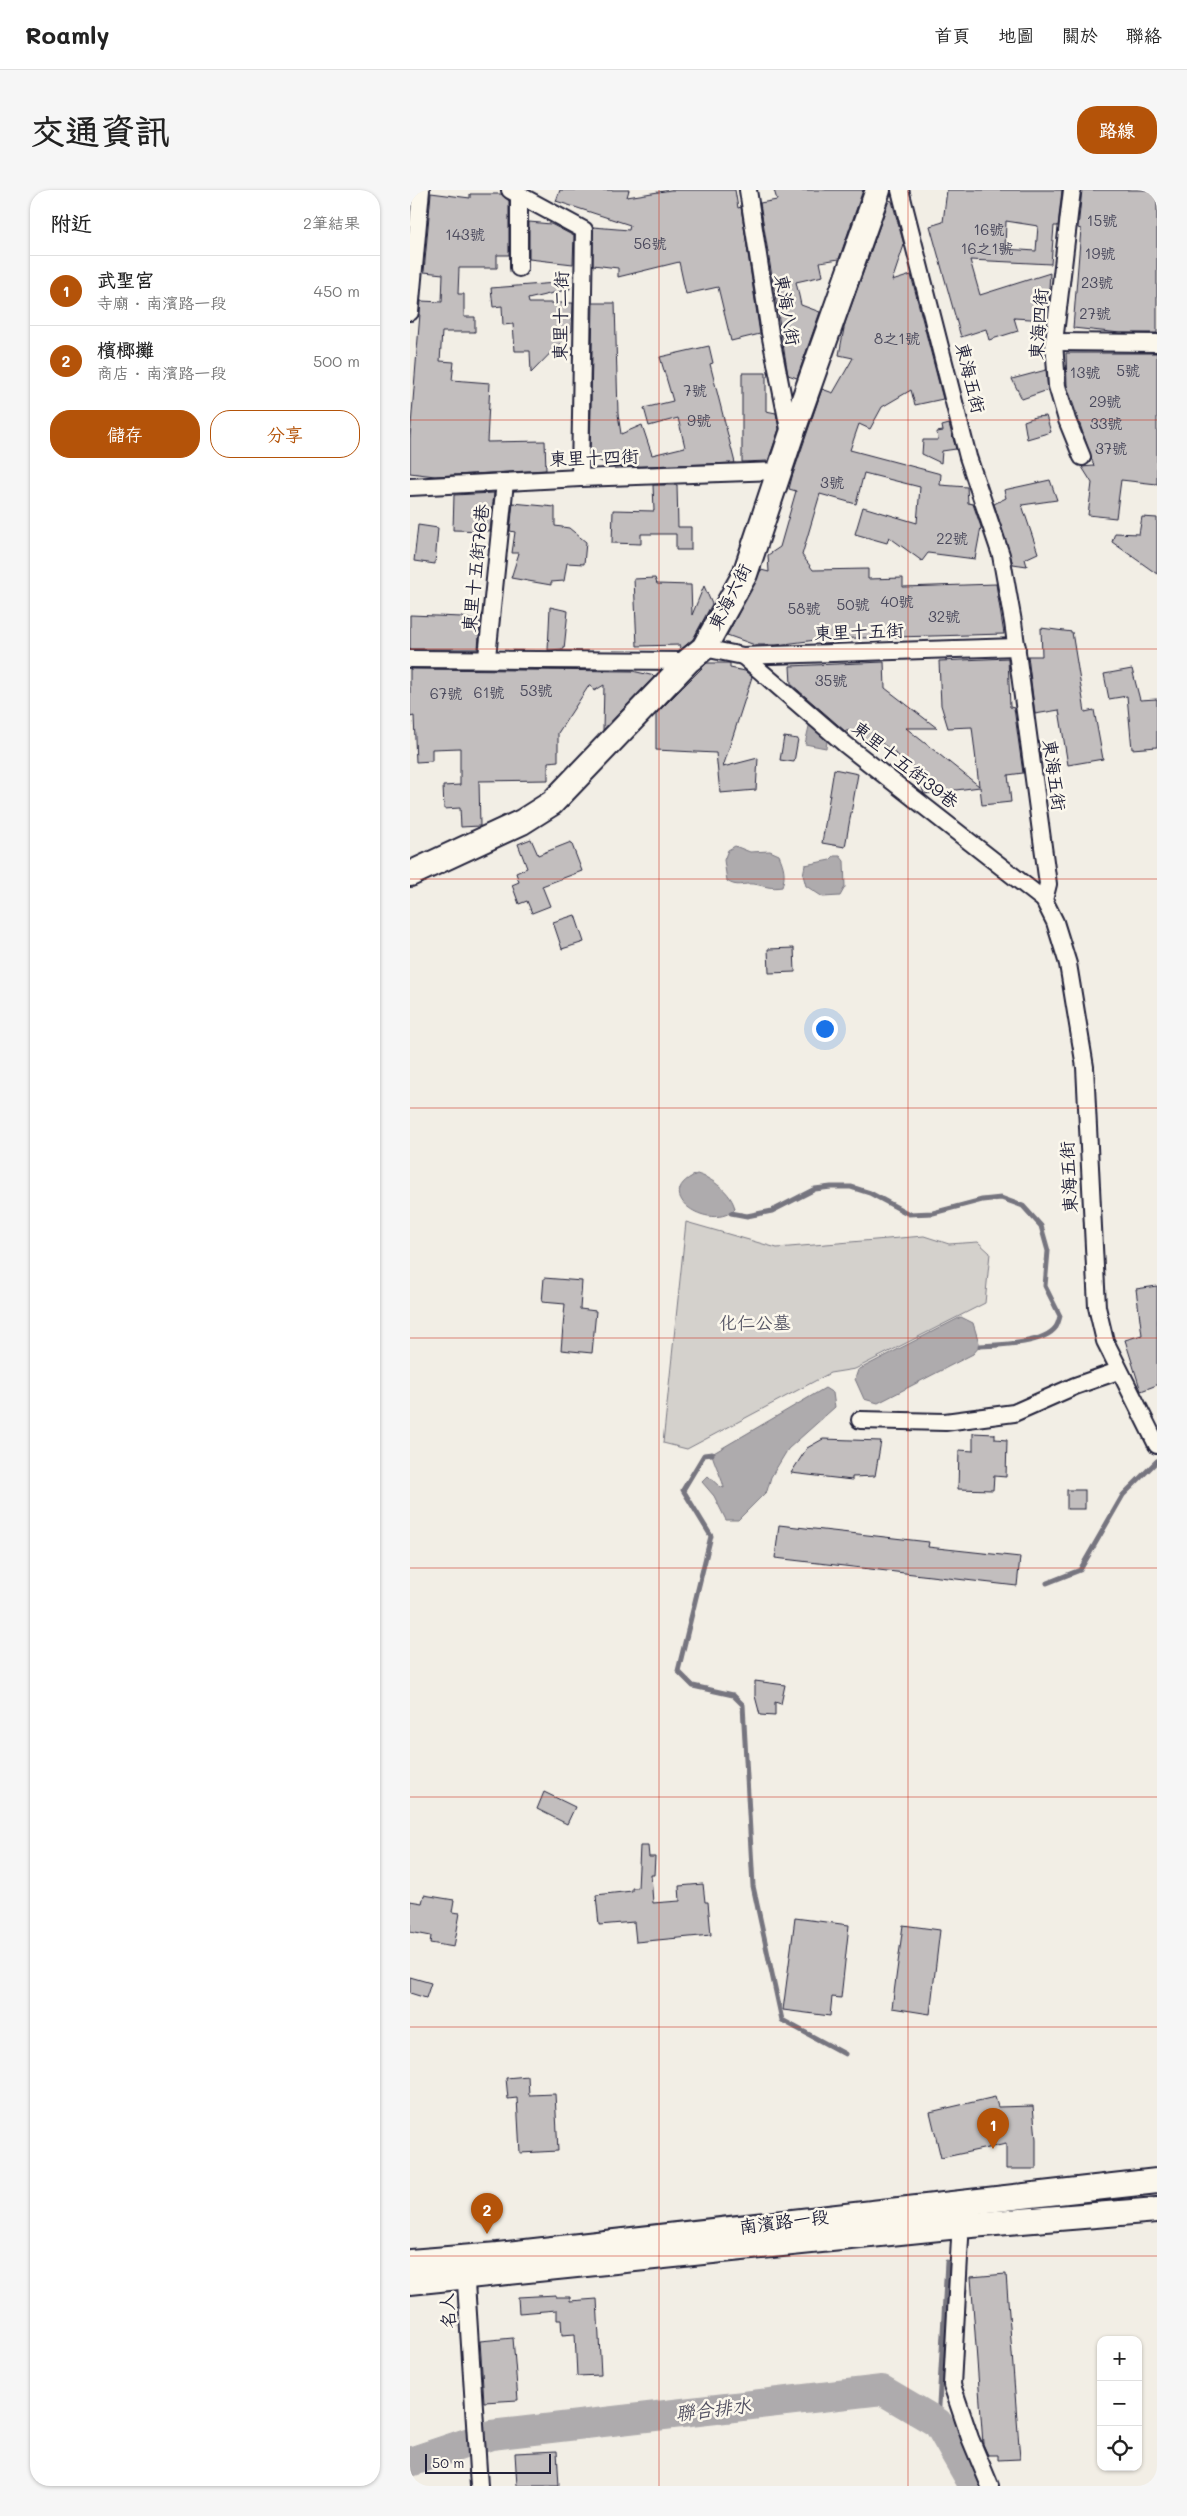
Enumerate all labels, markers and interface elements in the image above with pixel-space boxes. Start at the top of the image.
text: Roamly [25,19,109,50]
text: 首頁 [934,23,970,47]
text: 地圖 [998,23,1034,47]
text: 關於 [1062,23,1098,47]
text: 聯絡 [1126,23,1162,47]
button: 路線 [1077,106,1157,154]
text: 交通資訊 [30,107,170,153]
text: 附近 [50,209,92,236]
house number: 15號 [1087,210,1117,230]
text: 2筆結果 [303,212,360,233]
house number: 16號 [974,219,1004,239]
house number: 143號 [445,224,485,244]
house number: 56號 [634,233,666,253]
house number: 16之1號 [961,238,1013,258]
house number: 19號 [1085,243,1115,263]
text: 武聖宮 [97,267,154,292]
street label: 東里十二街 [547,271,573,361]
street label: 東海八街 [770,272,806,347]
house number: 23號 [1081,272,1113,292]
text: 1 [62,280,70,301]
text: 450 m [314,280,360,301]
street label: 東海四街 [1024,287,1052,361]
text: 寺廟 · 南濱路一段 [97,292,226,313]
house number: 27號 [1079,303,1111,323]
house number: 8之1號 [874,328,920,348]
text: 檳榔攤 [97,337,154,362]
street label: 東海五街 [951,340,991,416]
text: 2 [62,350,70,371]
text: 500 m [313,350,360,371]
house number: 5號 [1116,360,1140,380]
text: 商店 · 南濱路一段 [97,362,226,383]
house number: 13號 [1070,362,1100,382]
house number: 7號 [683,380,707,400]
house number: 29號 [1089,391,1121,411]
button: 儲存 [50,410,200,458]
button: 分享 [210,410,360,458]
house number: 9號 [687,410,711,430]
house number: 33號 [1090,413,1122,433]
house number: 37號 [1095,438,1127,458]
street label: 東里十四街 [549,443,639,471]
house number: 3號 [820,472,844,492]
street label: 東里十五街76巷 [456,503,494,633]
house number: 22號 [936,528,968,548]
street label: 東海六街 [702,559,756,634]
house number: 40號 [880,591,914,611]
house number: 50號 [836,594,870,614]
house number: 58號 [788,598,820,618]
house number: 32號 [928,606,960,626]
street label: 東里十五街 [814,617,904,645]
house number: 35號 [815,670,847,690]
house number: 53號 [520,680,552,700]
house number: 61號 [474,682,504,702]
house number: 67號 [430,683,462,703]
street label: 東里十五街39巷 [847,715,964,813]
street label: 東海五街 [1038,738,1072,812]
your location [812,1016,838,1042]
street label: 東海五街 [1054,1140,1082,1214]
park label: 化仁公墓 [719,1310,791,1334]
pin: 1 [977,2108,1009,2149]
pin: 2 [471,2193,503,2234]
street label: 南濱路一段 [738,2204,830,2238]
street label: 名人 [434,2292,460,2330]
map controls [1097,2336,1142,2471]
button: + [1097,2336,1142,2381]
button: − [1097,2381,1142,2426]
water label: 聯合排水 [674,2391,753,2426]
button: locate [1097,2426,1142,2471]
scale bar [425,2451,551,2474]
text: 50 m [432,2453,464,2472]

